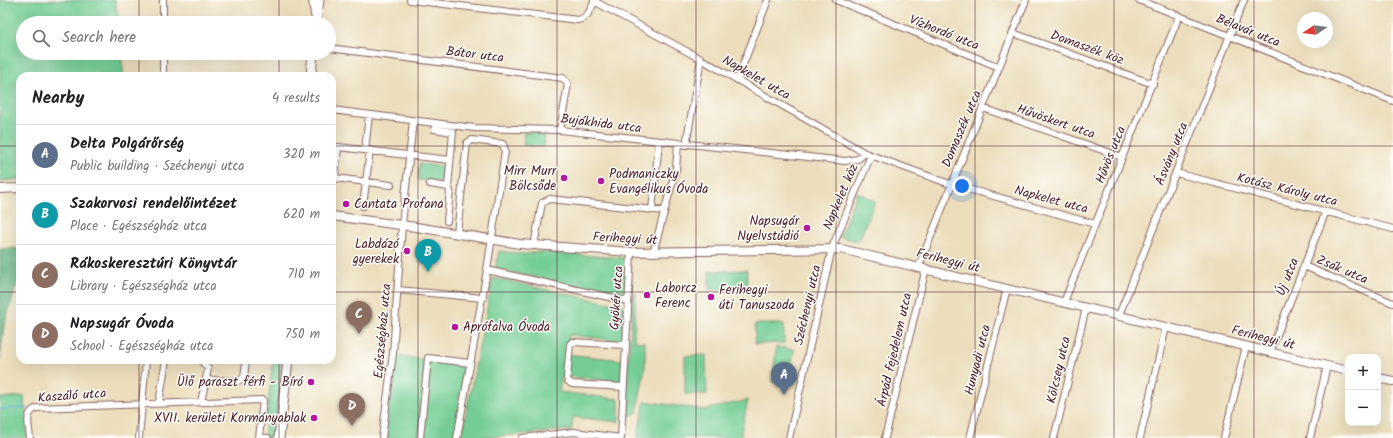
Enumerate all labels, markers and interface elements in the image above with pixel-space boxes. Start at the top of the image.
street label: Vízhordó utca [906,9,982,57]
street label: Bélavár utca [1213,9,1283,53]
north arrow [1297,12,1333,48]
search box [16,16,336,60]
street label: Domaszék köz [1047,25,1127,71]
text: Search here [62,26,136,50]
icon: search [30,27,52,49]
street label: Bátor utca [445,41,505,69]
street label: Napkelet utca [718,50,794,106]
text: Nearby [32,85,84,112]
street label: Domaszék utca [936,87,988,171]
text: 4 results [272,88,320,109]
street label: Hűvöskert utca [1014,99,1098,145]
street label: Bujákhida utca [559,109,643,139]
street label: Ásvány utca [1150,119,1194,189]
street label: Hűvös utca [1090,123,1132,187]
text: Delta Polgárőrség [70,132,184,156]
text: A [41,144,49,165]
text: 320 m [283,144,320,165]
text: Public building · Széchenyi utca [70,156,244,177]
street label: Napkelet köz [818,160,864,233]
place label: Mirr Murr Bölcsőde [504,161,557,197]
place label: Podmaniczky Evangélikus Óvoda [609,164,708,200]
street label: Kotász Károly utca [1235,167,1339,213]
marker: Mirr Murr Bölcsőde [559,173,569,183]
marker: Podmaniczky Evangélikus Óvoda [596,176,606,186]
your location [952,176,972,196]
street label: Napkelet utca [1012,180,1090,220]
text: Szakorvosi rendelőintézet [70,192,237,216]
place label: Cantata Profana [354,194,444,215]
marker: Cantata Profana [341,199,351,209]
text: B [41,204,49,225]
text: 620 m [283,204,320,225]
place label: Napsugár Nyelvstúdió [737,211,800,247]
text: Place · Egészségház utca [70,216,207,237]
marker: Napsugár Nyelvstúdió [802,223,812,233]
street label: Ferihegyi út [592,227,659,251]
place label: Labdázó gyerekek [352,234,400,270]
pin: B [415,239,441,272]
street label: Ferihegyi út [914,243,983,279]
marker: Labdázó gyerekek [402,246,412,256]
street label: Zsák utca [1313,250,1371,290]
text: Rákoskeresztúri Könyvtár [70,252,237,276]
street label: Új utca [1271,255,1305,299]
street label: Széchenyi utca [789,263,827,347]
text: C [41,264,49,285]
text: 710 m [288,264,320,285]
street label: Gyökér utca [604,265,630,331]
text: Library · Egészségház utca [70,276,217,297]
place label: Laborcz Ferenc [655,278,697,314]
place label: Ferihegyi úti Tanuszoda [719,280,795,316]
street label: Egészségház utca [368,283,398,379]
marker: Laborcz Ferenc [642,290,652,300]
street label: Árpád fejedelem utca [872,291,918,409]
marker: Ferihegyi úti Tanuszoda [706,292,716,302]
pin: C [346,301,372,334]
text: Napsugár Óvoda [70,312,174,336]
place label: Aprófalva Óvoda [463,317,550,338]
street label: Ferihegyi út [1229,320,1298,356]
marker: Aprófalva Óvoda [450,322,460,332]
street label: Hunyadi utca [959,323,997,397]
text: D [41,324,49,345]
text: 750 m [285,324,320,345]
street label: Kölcsey utca [1041,334,1077,406]
text: School · Egészségház utca [70,336,213,357]
map controls [1345,354,1381,426]
button: + [1345,354,1381,390]
pin: A [771,362,797,395]
place label: Ülő paraszt férfi - Bíró [177,372,304,393]
marker: Ülő paraszt férfi - Bíró [306,377,316,387]
street label: Kaszáló utca [37,383,107,409]
button: − [1345,390,1381,426]
pin: D [339,393,365,426]
place label: XVII. kerületi Kormányablak [154,408,307,429]
marker: XVII. kerületi Kormányablak [309,413,319,423]

